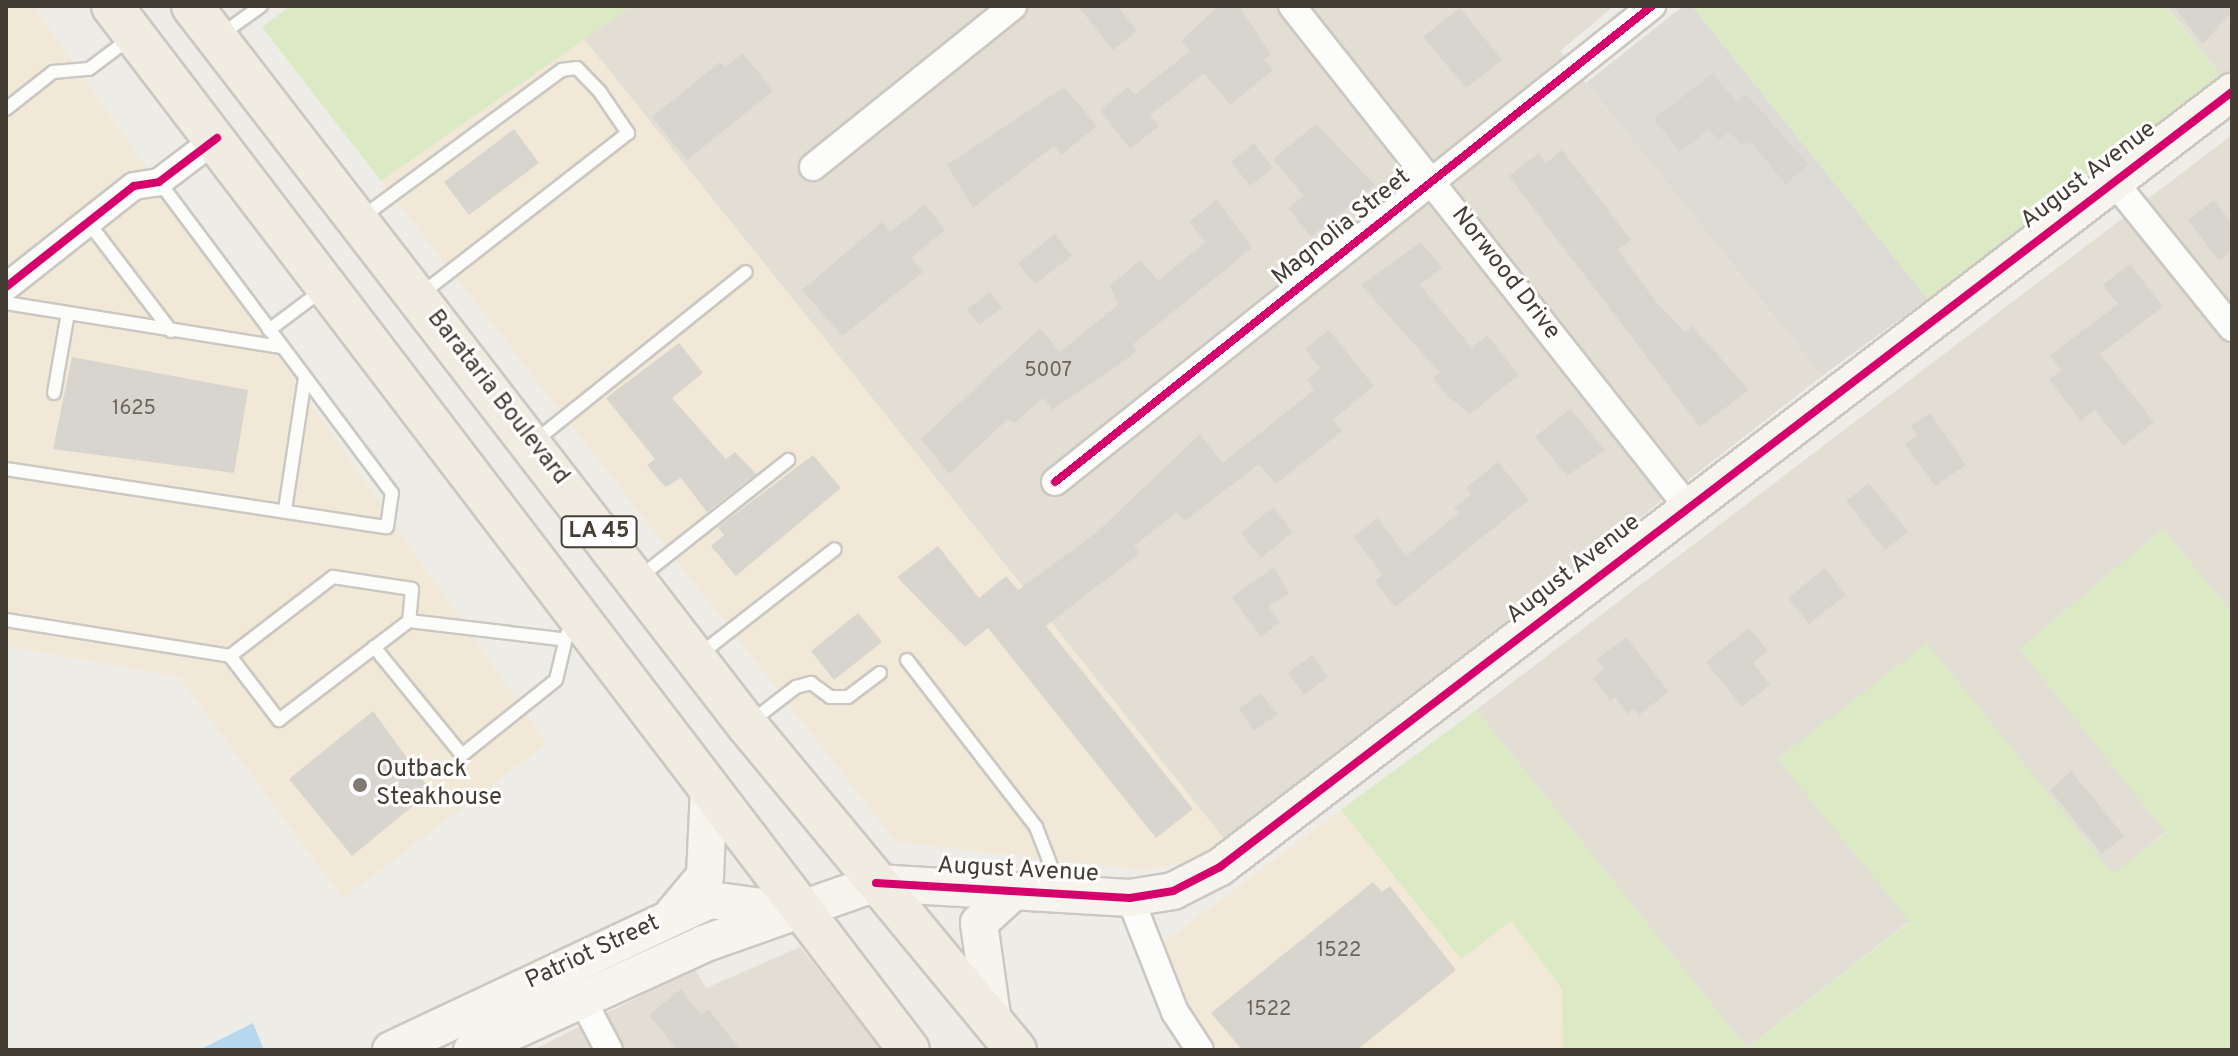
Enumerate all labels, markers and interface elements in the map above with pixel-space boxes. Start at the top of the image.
street label: August Avenue [2015,116,2163,236]
street label: Magnolia Street [1267,164,1417,292]
street label: Norwood Drive [1444,202,1566,346]
street label: Barataria Boulevard [420,305,574,491]
house number: 5007 [1024,359,1072,383]
house number: 1625 [112,397,156,421]
street label: August Avenue [1501,509,1647,631]
road number: LA 45 [559,514,639,550]
place label: Outback Steakhouse [376,757,502,813]
marker: Outback Steakhouse [351,776,369,794]
street label: August Avenue [936,852,1100,890]
street label: Patriot Street [522,909,664,997]
house number: 1522 [1317,939,1361,963]
house number: 1522 [1247,998,1291,1022]

